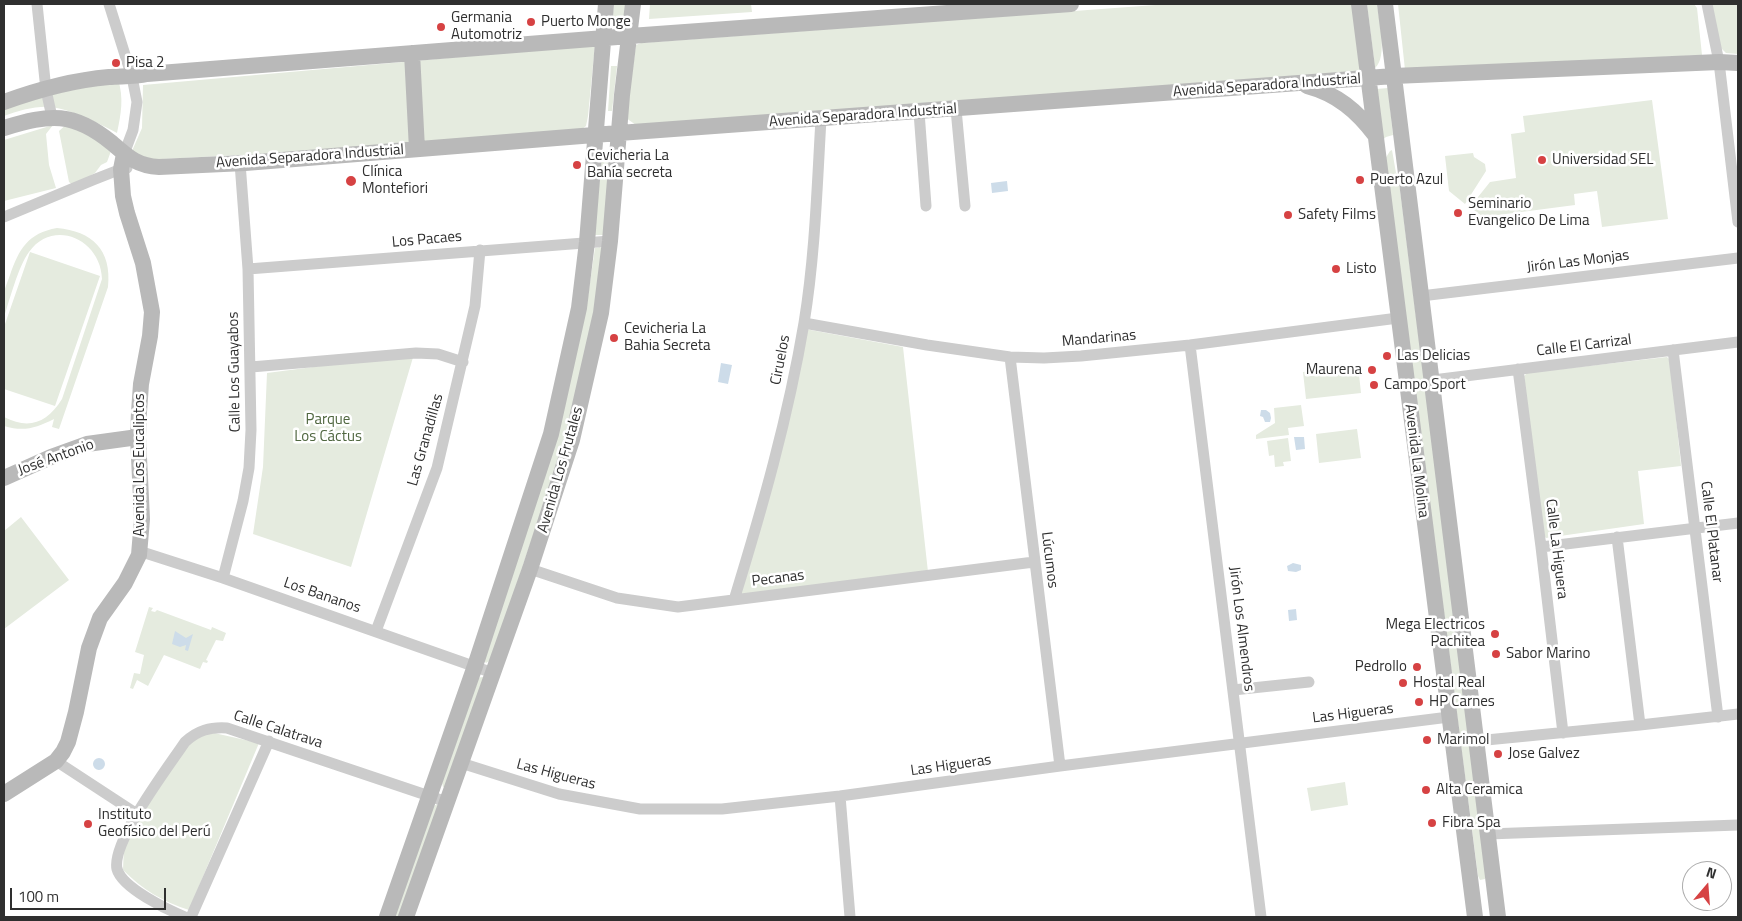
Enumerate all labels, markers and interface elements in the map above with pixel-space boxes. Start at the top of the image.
place label: Germania Automotriz [451,9,522,44]
place label: Puerto Monge [541,13,631,31]
marker: Puerto Monge [525,16,537,28]
marker: Germania Automotriz [435,21,447,33]
place label: Pisa 2 [126,54,164,72]
marker: Pisa 2 [110,57,122,69]
street label: Avenida Separadora Industrial [1172,70,1362,102]
street label: Avenida Separadora Industrial [768,100,958,132]
street label: Avenida Separadora Industrial [215,141,405,173]
place label: Cevicheria La Bahía secreta [587,147,672,182]
place label: Universidad SEL [1552,151,1653,169]
marker: Universidad SEL [1536,154,1548,166]
marker: Cevicheria La Bahía secreta [571,159,583,171]
place label: Clínica Montefiori [362,163,428,198]
place label: Puerto Azul [1370,171,1443,189]
marker: Clínica Montefiori [344,174,358,188]
marker: Puerto Azul [1354,174,1366,186]
place label: Seminario Evangelico De Lima [1468,195,1590,230]
place label: Safety Films [1298,206,1376,224]
marker: Seminario Evangelico De Lima [1452,207,1464,219]
marker: Safety Films [1282,209,1294,221]
street label: Los Pacaes [391,228,463,252]
street label: Jirón Las Monjas [1526,247,1630,277]
place label: Listo [1346,260,1377,278]
marker: Listo [1330,263,1342,275]
street label: Calle Los Guayabos [225,311,245,433]
place label: Cevicheria La Bahia Secreta [624,320,711,355]
street label: Mandarinas [1061,327,1137,351]
street label: Calle El Carrizal [1535,331,1633,361]
marker: Cevicheria La Bahia Secreta [608,332,620,344]
street label: Ciruelos [767,333,795,387]
place label: Las Delicias [1397,347,1470,365]
marker: Las Delicias [1381,350,1393,362]
place label: Maurena [1306,361,1362,379]
marker: Maurena [1366,364,1378,376]
place label: Campo Sport [1384,376,1466,394]
marker: Campo Sport [1368,379,1380,391]
street label: Las Granadillas [404,392,448,488]
street label: Avenida Los Eucaliptos [131,393,149,537]
street label: Avenida La Molina [1400,403,1432,519]
street label: Avenida Los Frutales [534,405,588,535]
park label: Parque Los Cáctus [294,411,362,446]
street label: José Antonio [16,436,96,480]
street label: Calle El Platanar [1696,480,1726,584]
street label: Calle La Higuera [1541,498,1571,600]
street label: Lúcumos [1037,531,1061,589]
street label: Jirón Los Almendros [1224,566,1258,692]
street label: Pecanas [751,567,805,591]
street label: Los Bananos [281,574,363,618]
place label: Mega Electricos Pachitea [1385,616,1485,651]
marker: Mega Electricos Pachitea [1489,628,1501,640]
place label: Sabor Marino [1506,645,1591,663]
marker: Sabor Marino [1490,648,1502,660]
place label: Pedrollo [1355,658,1407,676]
marker: Pedrollo [1411,661,1423,673]
place label: Hostal Real [1413,674,1485,692]
marker: Hostal Real [1397,677,1409,689]
place label: HP Carnes [1429,693,1495,711]
marker: HP Carnes [1413,696,1425,708]
street label: Las Higueras [1312,700,1394,728]
street label: Calle Calatrava [231,707,325,753]
place label: Marimol [1437,731,1490,749]
marker: Marimol [1421,734,1433,746]
place label: Jose Galvez [1508,745,1580,763]
marker: Jose Galvez [1492,748,1504,760]
street label: Las Higueras [909,751,993,781]
street label: Las Higueras [514,756,598,794]
place label: Alta Ceramica [1436,781,1523,799]
marker: Alta Ceramica [1420,784,1432,796]
place label: Instituto Geofísico del Perú [98,806,211,841]
place label: Fibra Spa [1442,814,1501,832]
marker: Fibra Spa [1426,817,1438,829]
marker: Instituto Geofísico del Perú [82,818,94,830]
north arrow [1682,861,1732,911]
text: N [1704,861,1719,884]
scale bar [12,878,169,910]
text: 100 m [18,885,59,908]

